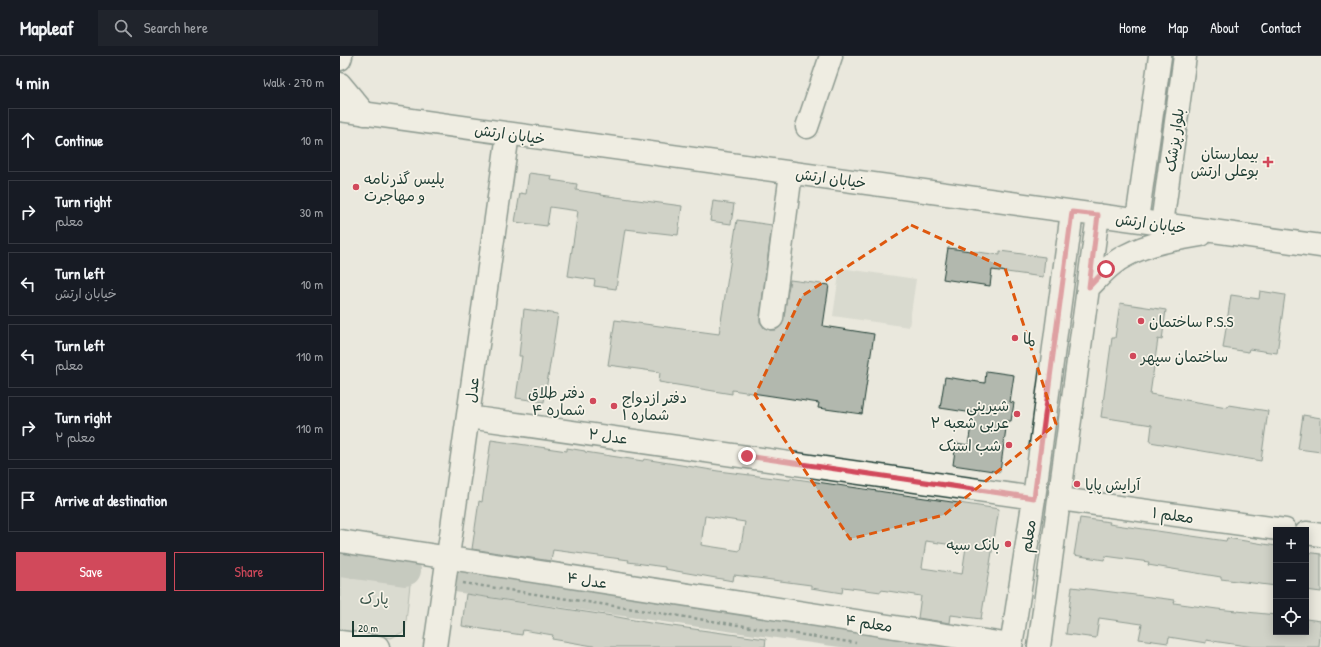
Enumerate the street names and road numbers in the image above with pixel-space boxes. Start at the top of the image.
street label: بلوار پزشک [1159,107,1189,173]
street label: خیابان ارتش [473,119,547,149]
street label: خیابان ارتش [794,163,868,193]
street label: خیابان ارتش [1114,208,1188,238]
street label: عدل [460,376,484,404]
street label: عدل ۲ [587,423,629,449]
street label: معلم ۱ [1151,502,1195,530]
street label: معلم [1015,518,1043,554]
street label: عدل ۴ [565,566,609,594]
street label: معلم ۴ [844,609,894,639]

